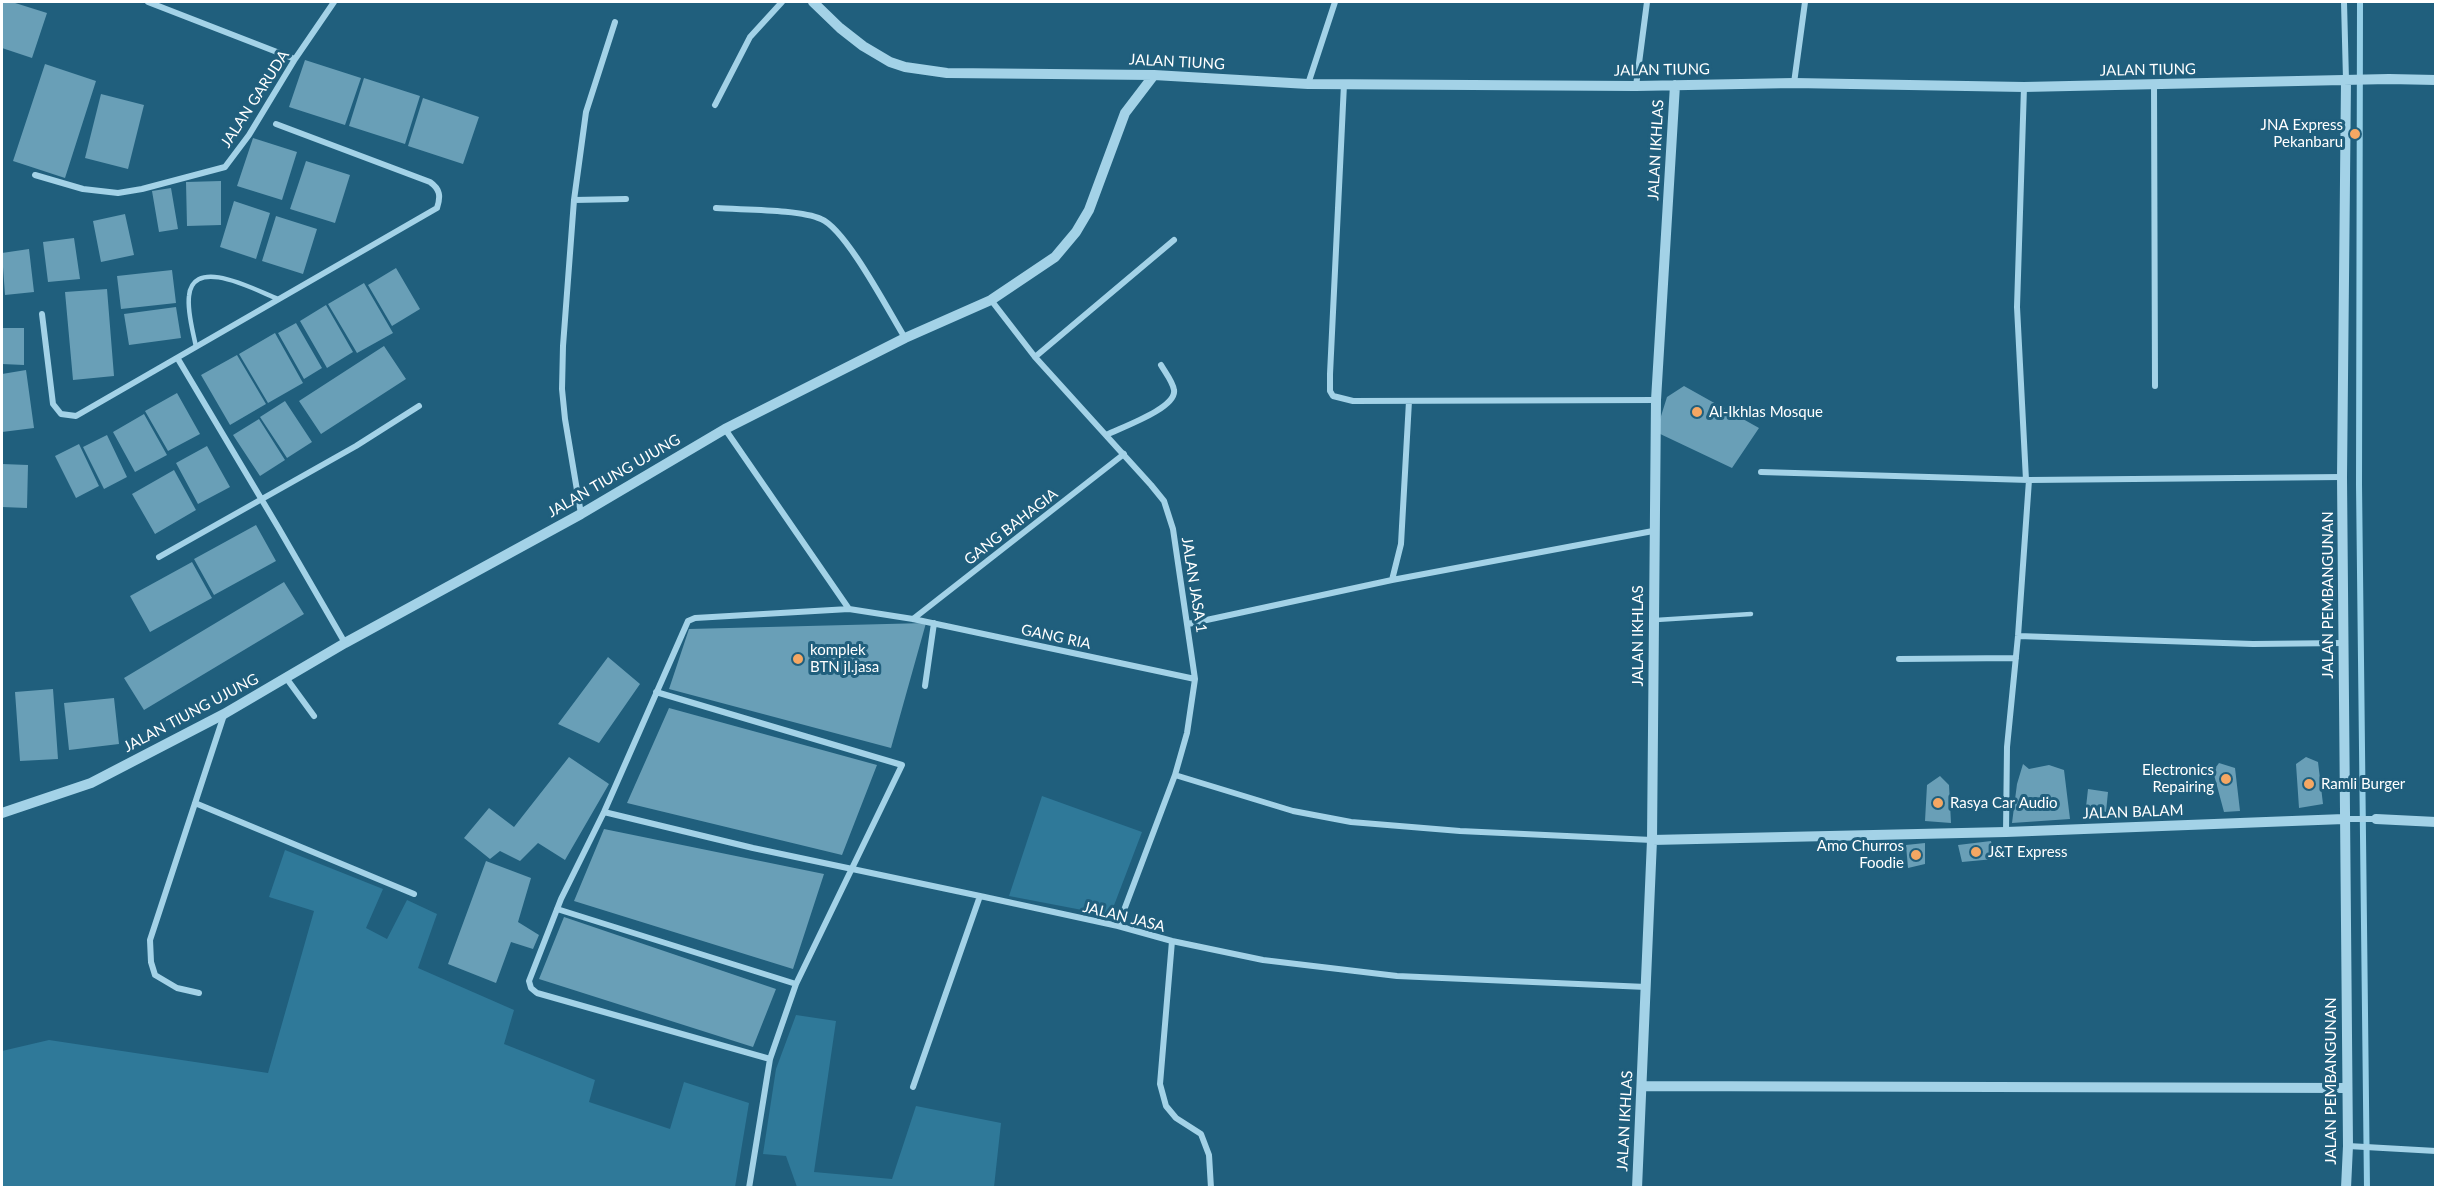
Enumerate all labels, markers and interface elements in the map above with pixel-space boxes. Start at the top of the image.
street label: JALAN GARUDA [217,47,293,151]
street label: JALAN TIUNG [1129,51,1225,73]
street label: JALAN TIUNG [1614,60,1710,80]
street label: JALAN TIUNG [2100,60,2196,80]
street label: JALAN IKHLAS [1644,99,1668,201]
place label: JNA Express Pekanbaru [2261,116,2343,151]
marker: JNA Express Pekanbaru [2348,127,2362,141]
place label: Al-Ikhlas Mosque [1709,403,1823,421]
marker: Al-Ikhlas Mosque [1690,405,1704,419]
street label: JALAN TIUNG UJUNG [544,431,684,521]
street label: GANG BAHAGIA [961,485,1061,569]
street label: JALAN PEMBANGUNAN [2319,511,2337,679]
street label: JALAN JASA 1 [1178,536,1210,634]
street label: JALAN IKHLAS [1629,585,1647,687]
street label: GANG RIA [1019,621,1093,653]
place label: komplek BTN jl.jasa [810,641,879,676]
marker: komplek BTN jl.jasa [791,652,805,666]
street label: JALAN TIUNG UJUNG [120,670,262,756]
place label: Electronics Repairing [2142,761,2214,796]
marker: Electronics Repairing [2219,772,2233,786]
place label: Ramli Burger [2321,775,2405,793]
marker: Ramli Burger [2302,777,2316,791]
place label: Rasya Car Audio [1950,794,2058,812]
marker: Rasya Car Audio [1931,796,1945,810]
street label: JALAN BALAM [2082,801,2184,823]
place label: Amo Churros Foodie [1817,837,1904,872]
place label: J&T Express [1988,843,2068,861]
marker: J&T Express [1969,845,1983,859]
marker: Amo Churros Foodie [1909,848,1923,862]
street label: JALAN JASA [1081,898,1167,936]
street label: JALAN PEMBANGUNAN [2322,997,2340,1165]
street label: JALAN IKHLAS [1613,1070,1637,1172]

